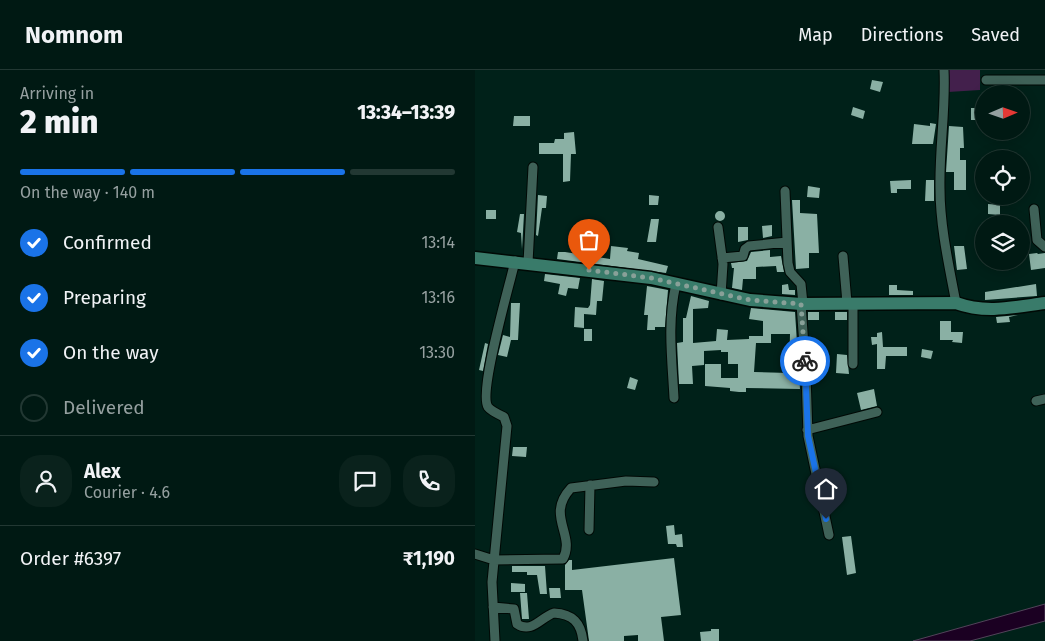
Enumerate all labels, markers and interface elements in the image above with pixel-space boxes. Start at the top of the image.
text: Nomnom [25,21,123,49]
text: Map [798,24,833,46]
text: Directions [861,24,943,46]
text: Saved [971,24,1020,46]
text: Arriving in [20,84,94,103]
north arrow [975,85,1030,140]
map controls [975,85,1030,270]
text: 13:34–13:39 [357,101,455,124]
text: 2 min [20,103,98,141]
button: locate [975,150,1030,205]
text: On the way · 140 m [20,183,155,202]
button: layers [975,215,1030,270]
pin [568,219,610,270]
icon: bag [575,226,603,254]
icon: check [20,229,48,257]
text: Confirmed [63,231,152,254]
text: 13:14 [421,233,455,252]
icon: check [20,284,48,312]
text: Preparing [63,286,146,309]
text: 13:16 [421,288,455,307]
courier [780,336,830,386]
icon: check [20,339,48,367]
text: On the way [63,341,159,364]
text: 13:30 [419,343,455,362]
icon: bike [791,347,819,375]
text: Delivered [63,396,145,419]
button: person [20,455,72,507]
button: chat [339,455,391,507]
button: phone [403,455,455,507]
text: Alex [84,460,121,483]
pin [805,468,847,519]
icon: home [812,475,840,503]
text: Courier · 4.6 [84,483,170,502]
text: Order #6397 [20,547,121,570]
text: ₹1,190 [403,547,455,570]

